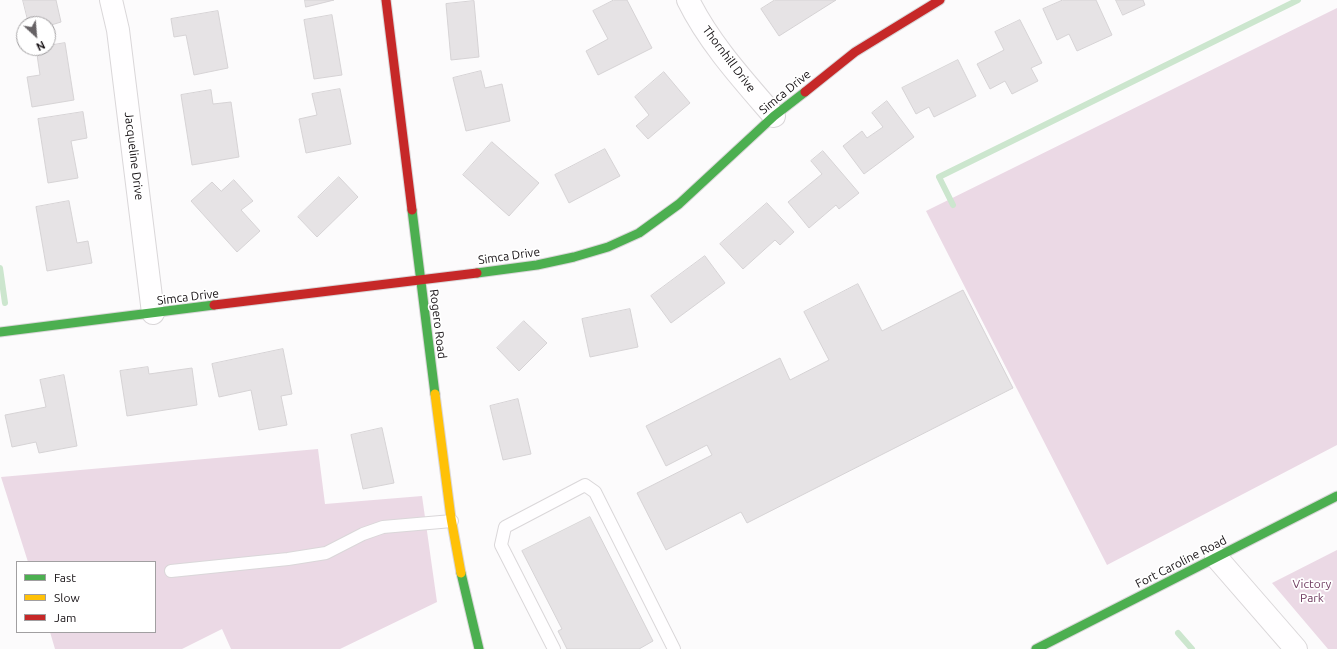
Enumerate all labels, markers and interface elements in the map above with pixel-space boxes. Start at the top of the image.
north arrow [16,16,56,56]
street label: Thornhill Drive [699,23,759,95]
text: N [34,39,47,53]
street label: Simca Drive [756,67,814,117]
street label: Jacqueline Drive [121,111,147,201]
street label: Simca Drive [477,245,541,267]
street label: Simca Drive [156,286,220,308]
street label: Rogero Road [427,288,449,360]
street label: Fort Caroline Road [1133,533,1229,591]
legend [16,561,156,633]
text: Fast [54,571,76,584]
park label: Victory Park [1293,577,1331,605]
text: Slow [54,591,80,604]
text: Jam [54,611,76,624]

